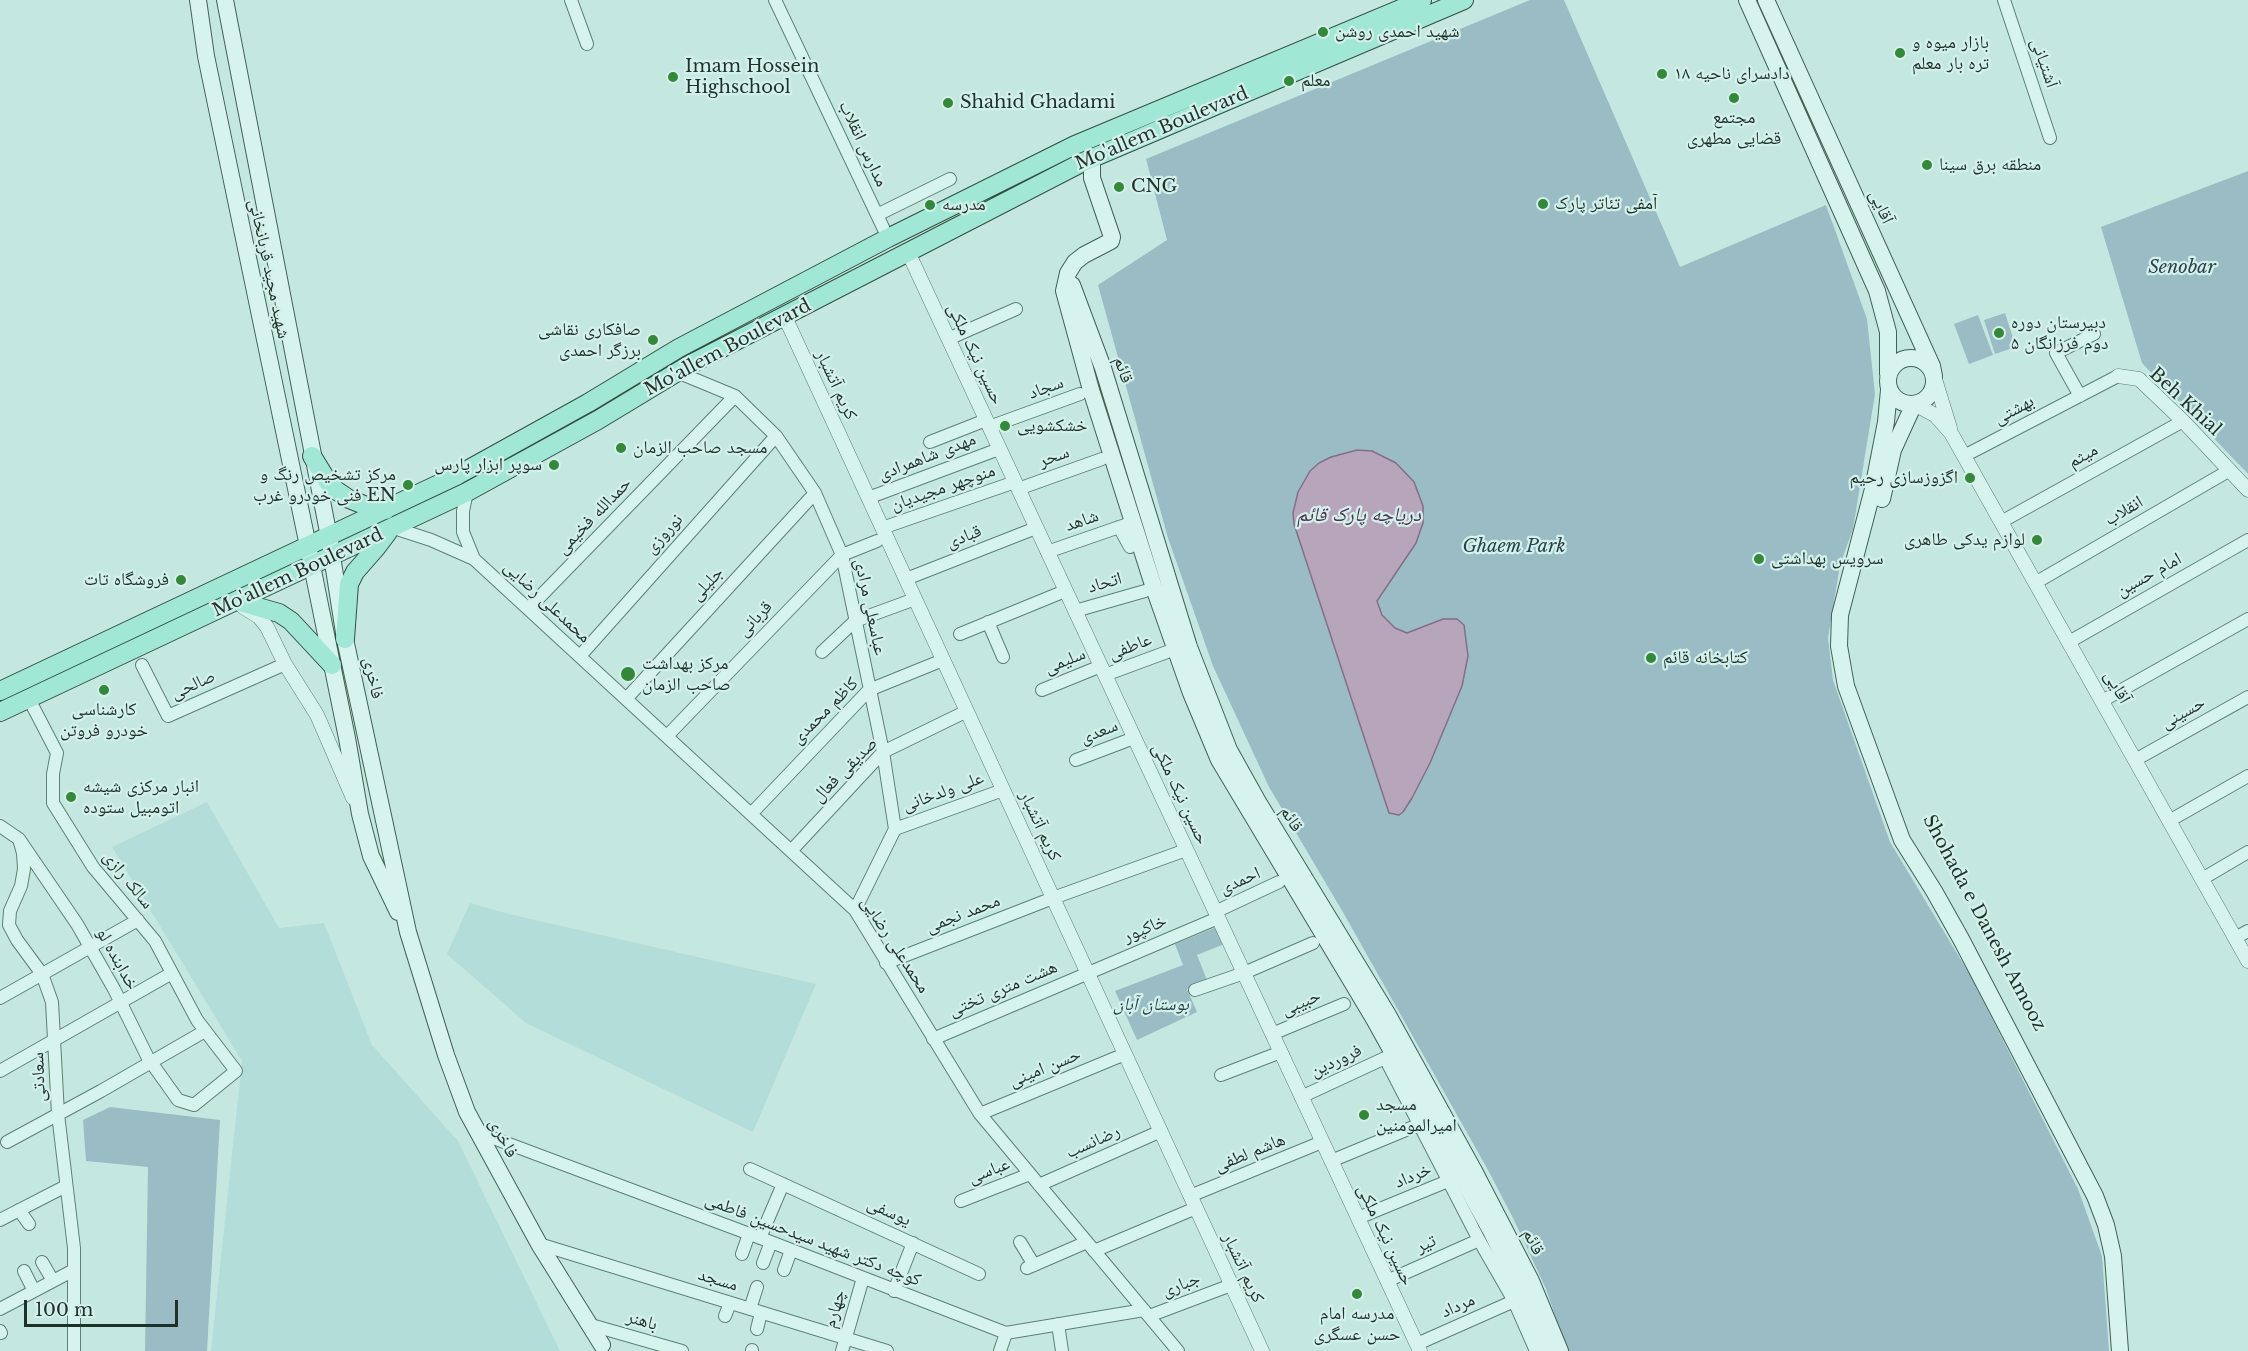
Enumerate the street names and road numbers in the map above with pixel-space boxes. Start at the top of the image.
street label: آشتیانی [2025,35,2063,91]
street label: Mo'allem Boulevard [1072,83,1252,175]
street label: مدارس انقلاب [834,98,892,190]
street label: آقایی [1864,187,1898,227]
street label: شهید مجید قربانخانی [244,197,294,341]
street label: Mo'allem Boulevard [641,295,815,401]
street label: حسین نیک ملکی [942,300,1008,408]
street label: کریم آتشبار [810,347,862,423]
street label: قائم [1109,354,1137,386]
street label: Beh Khial [2145,363,2225,441]
street label: سجاد [1025,372,1067,404]
street label: بهشتی [1990,390,2038,430]
street label: مهدی شاهمرادی [875,428,979,486]
street label: میثم [2064,439,2102,473]
street label: سحر [1036,442,1072,472]
street label: منوچهر مجیدیان [888,460,998,516]
street label: حمدالله فخیمی [552,473,636,559]
street label: انقلاب [2101,491,2147,531]
street label: شاهد [1062,505,1102,537]
street label: نوروزی [640,509,688,559]
street label: قبادی [943,520,985,554]
street label: Mo'allem Boulevard [209,524,387,622]
street label: امام حسین [2113,548,2185,602]
street label: محمدعلی رضایی [499,556,595,648]
street label: عباسعلی مرادی [849,557,891,657]
street label: جلیلی [686,562,728,606]
street label: اتحاد [1085,568,1125,598]
street label: قربانی [733,597,777,641]
street label: عاطفی [1105,629,1155,665]
street label: سلیمی [1041,643,1089,679]
street label: فاخری [358,655,388,701]
street label: صالحی [167,666,219,704]
street label: آقایی [2099,666,2135,708]
street label: کاظم محمدی [787,673,863,749]
street label: حسینی [2157,692,2209,734]
street label: سعدی [1077,715,1121,749]
street label: صدیقی فعال [808,733,882,807]
street label: حسین نیک ملکی [1147,740,1213,848]
street label: علی ولدخانی [899,767,987,817]
street label: کریم آتشبار [1014,788,1066,864]
street label: قائم [1275,802,1307,836]
street label: Shohada e Danesh Amooz [1918,811,2050,1035]
street label: سالک رازی [98,847,158,913]
street label: احمدی [1216,862,1264,900]
street label: محمد نجمی [923,890,1003,938]
street label: محمدعلی رضایی [856,892,934,998]
street label: خاکپور [1120,910,1170,948]
street label: خدابنده لو [91,924,143,994]
street label: هشت متری تختی [945,956,1061,1022]
street label: حبیبی [1278,985,1324,1021]
street label: فروردین [1307,1040,1365,1082]
street label: حسن امینی [1006,1044,1084,1092]
street label: سعادتی [27,1052,51,1102]
street label: فاخری [484,1114,522,1162]
street label: رضانسب [1062,1120,1124,1164]
street label: هاشم لطفی [1211,1129,1289,1177]
street label: عباسی [965,1153,1013,1189]
street label: خرداد [1391,1159,1435,1193]
street label: حسین نیک ملکی [1352,1181,1418,1289]
street label: کوچه دکتر شهید سیدحسین فاطمی [702,1189,924,1291]
street label: یوسفی [864,1193,914,1231]
street label: قائم [1517,1225,1549,1259]
street label: کریم آتشبار [1217,1230,1269,1306]
street label: تیر [1413,1230,1439,1258]
street label: مسجد [695,1264,741,1296]
street label: جباری [1159,1268,1203,1302]
street label: چهارم [819,1287,851,1331]
street label: مرداد [1438,1289,1478,1323]
street label: باهنر [624,1306,660,1336]

